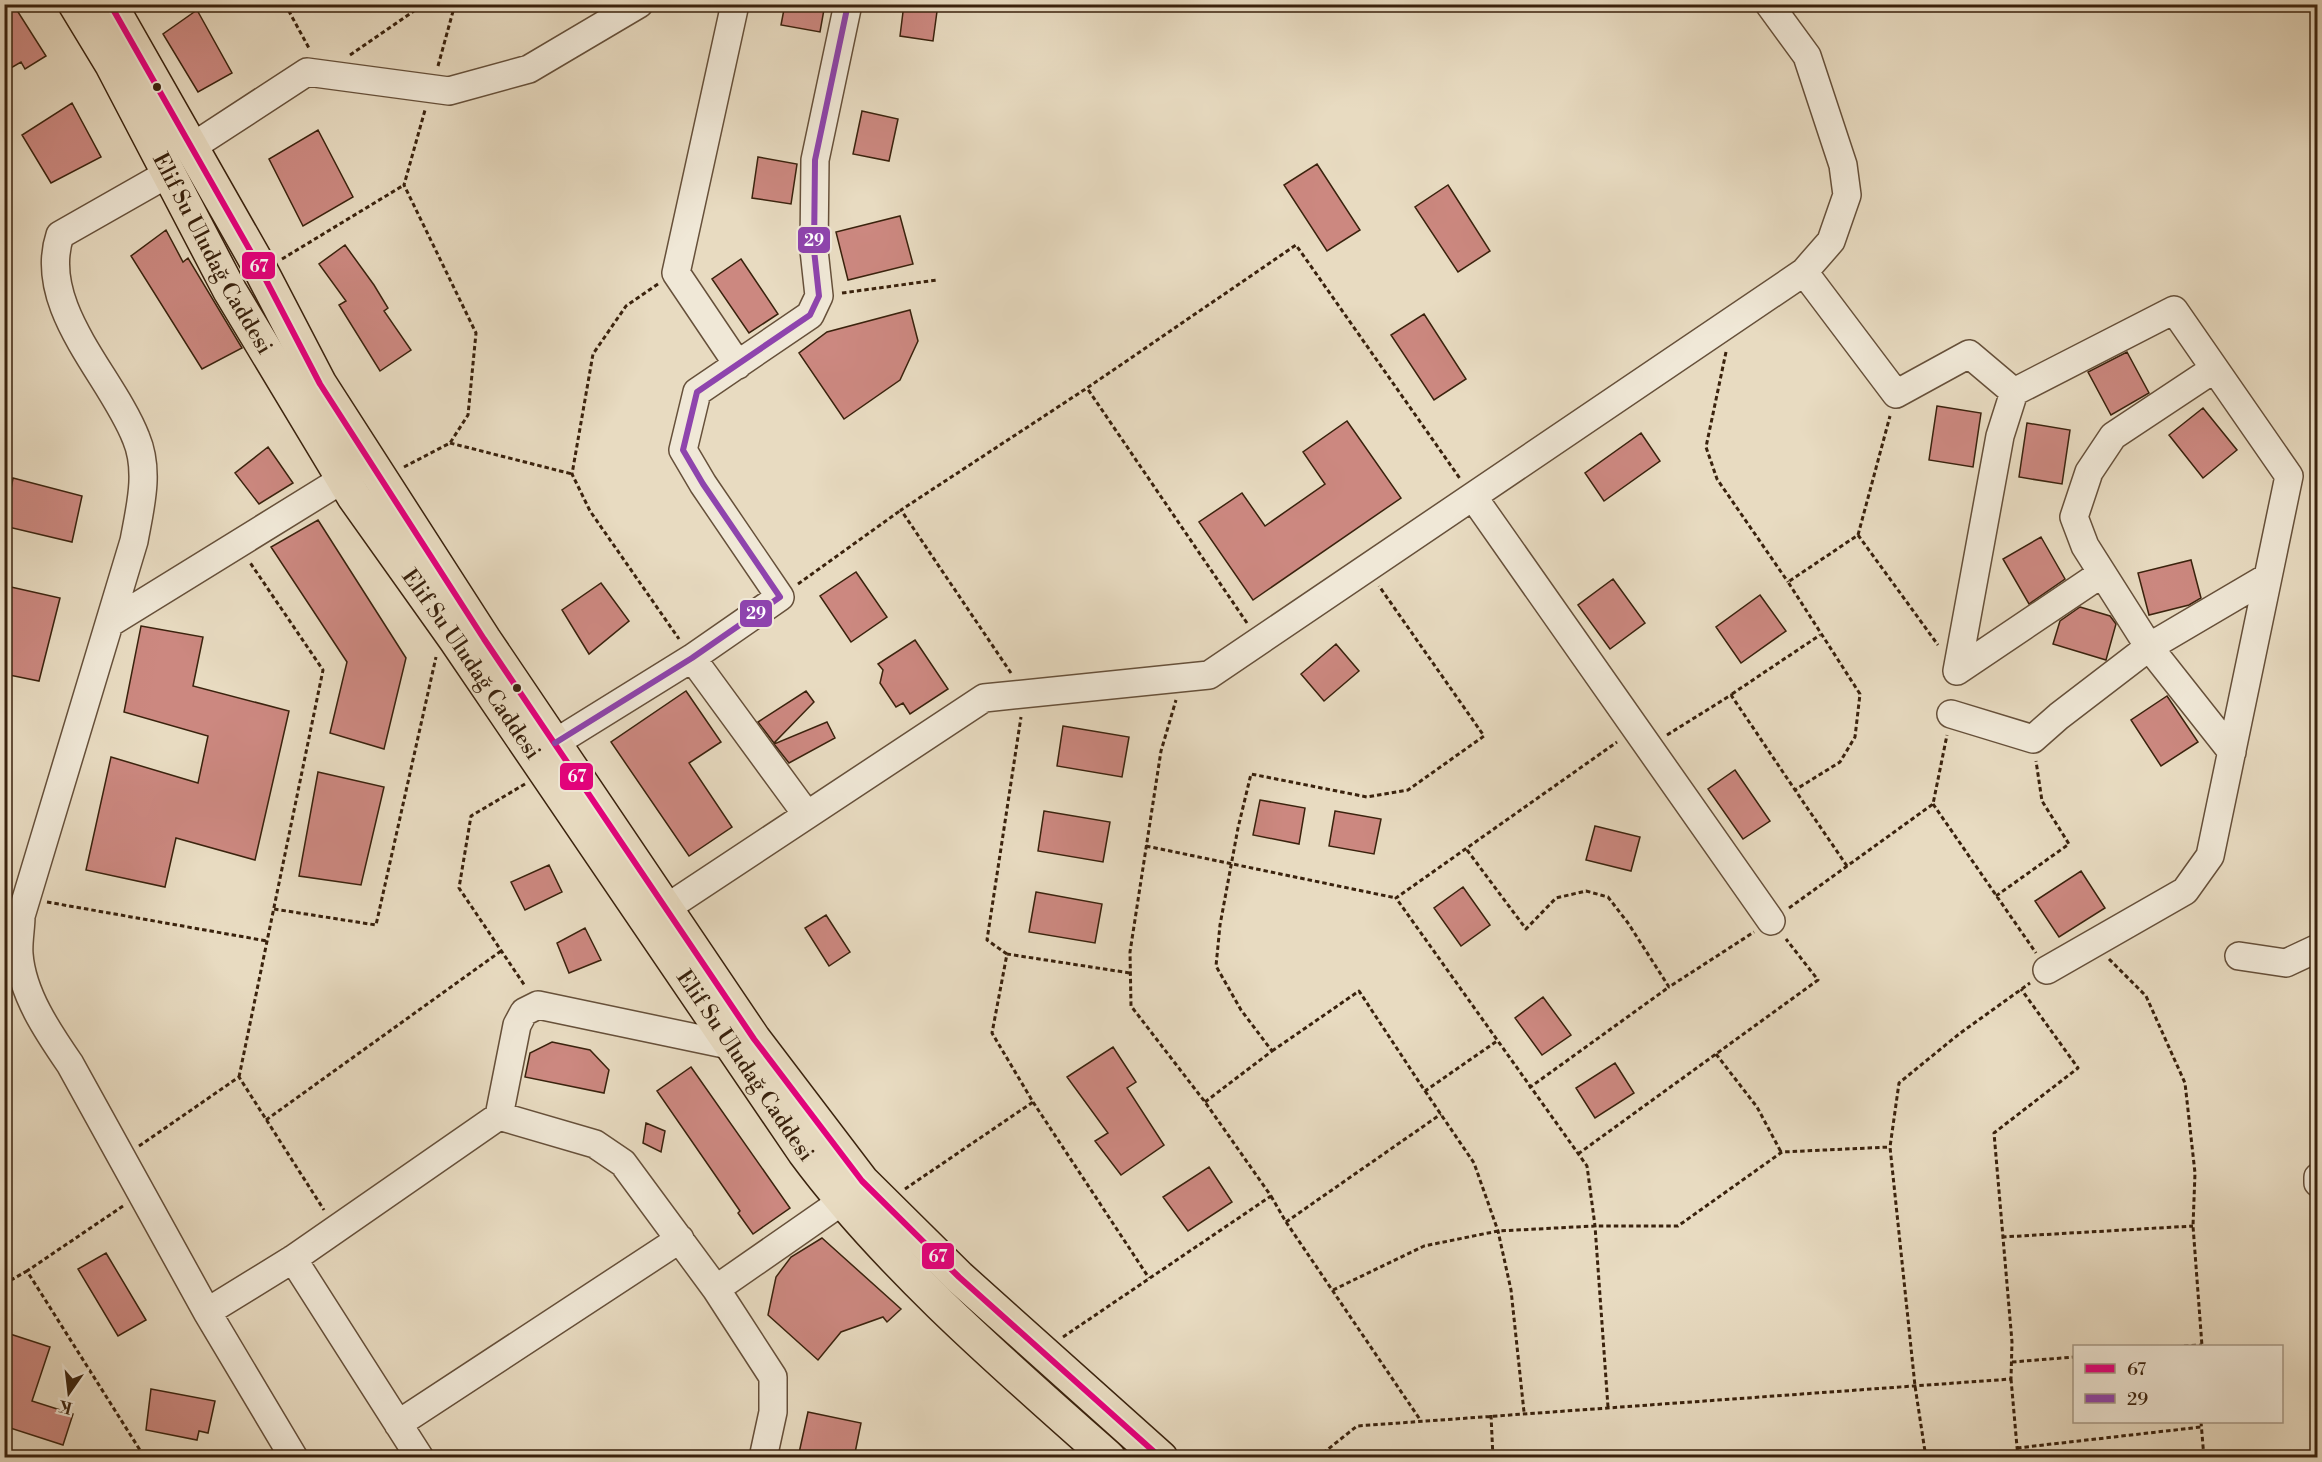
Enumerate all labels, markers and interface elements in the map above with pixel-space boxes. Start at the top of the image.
unlabelled marker [151,81,163,93]
street label: Elif Su Uludağ Caddesi [147,148,278,359]
line badge: 29 [797,226,831,254]
text: 29 [804,231,824,251]
line badge: 67 [241,251,276,280]
text: 67 [250,257,269,277]
street label: Elif Su Uludağ Caddesi [396,564,546,765]
line badge: 29 [739,599,773,628]
text: 29 [746,604,766,624]
unlabelled marker [511,682,523,694]
line badge: 67 [559,762,594,791]
text: 67 [568,767,587,787]
street label: Elif Su Uludağ Caddesi [671,965,820,1167]
line badge: 67 [921,1242,955,1270]
text: 67 [929,1247,948,1267]
legend [2073,1345,2283,1423]
text: 67 [2127,1358,2146,1381]
north arrow [39,1363,99,1423]
text: 29 [2127,1388,2148,1411]
text: K [56,1395,74,1418]

